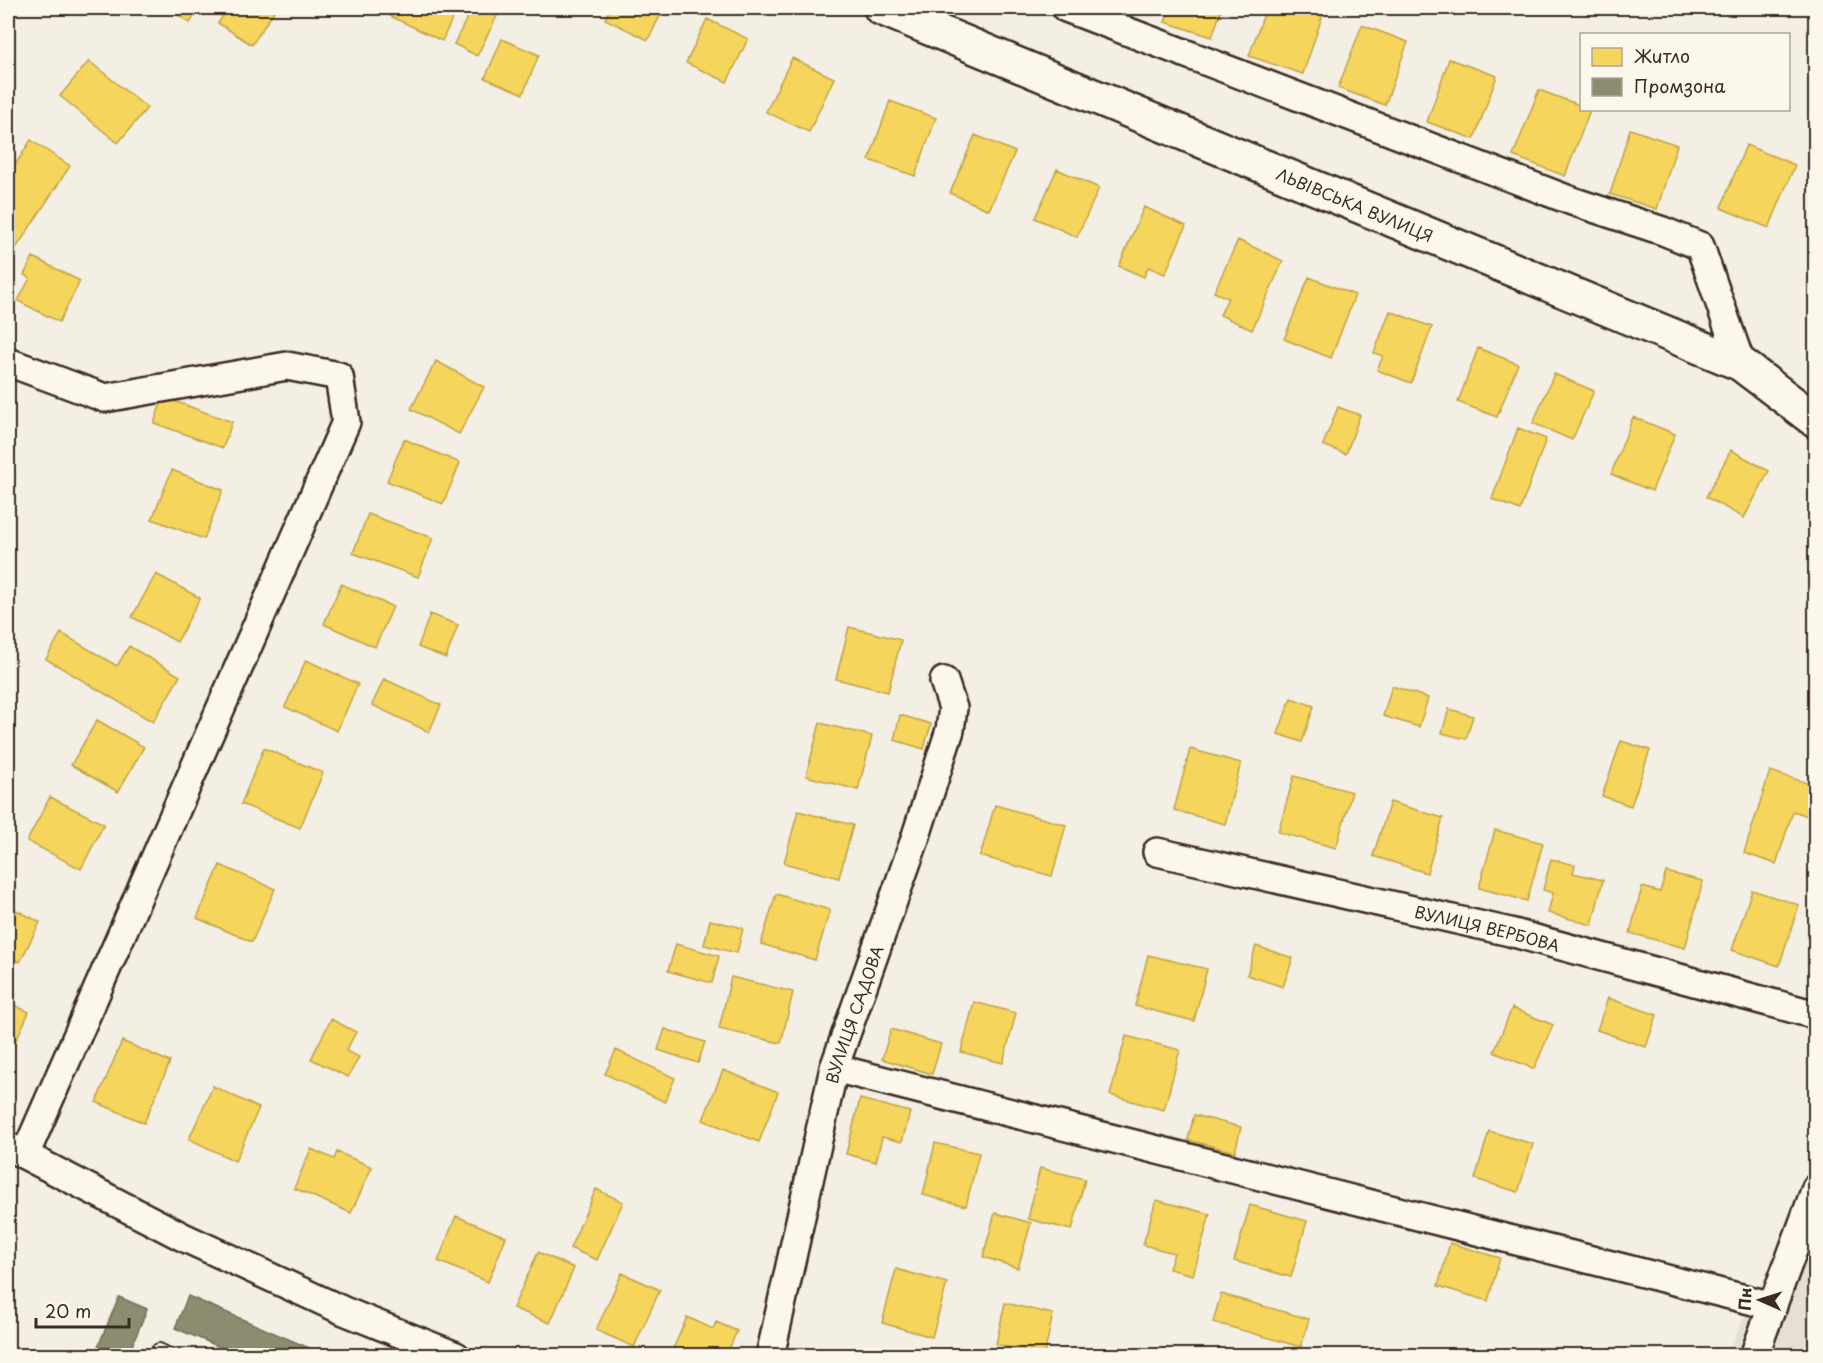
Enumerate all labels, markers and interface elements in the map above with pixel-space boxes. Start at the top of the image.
legend [1580,33,1790,111]
text: Житло [1634,42,1690,69]
text: Промзона [1634,72,1726,99]
street label: ЛЬВІВСЬКА ВУЛИЦЯ [1273,161,1437,247]
street label: ВУЛИЦЯ ВЕРБОВА [1412,899,1563,957]
street label: ВУЛИЦЯ САДОВА [819,942,889,1086]
north arrow [1730,1270,1790,1330]
text: Пн [1731,1287,1757,1311]
scale bar [36,1291,129,1329]
text: 20 m [45,1297,91,1324]

